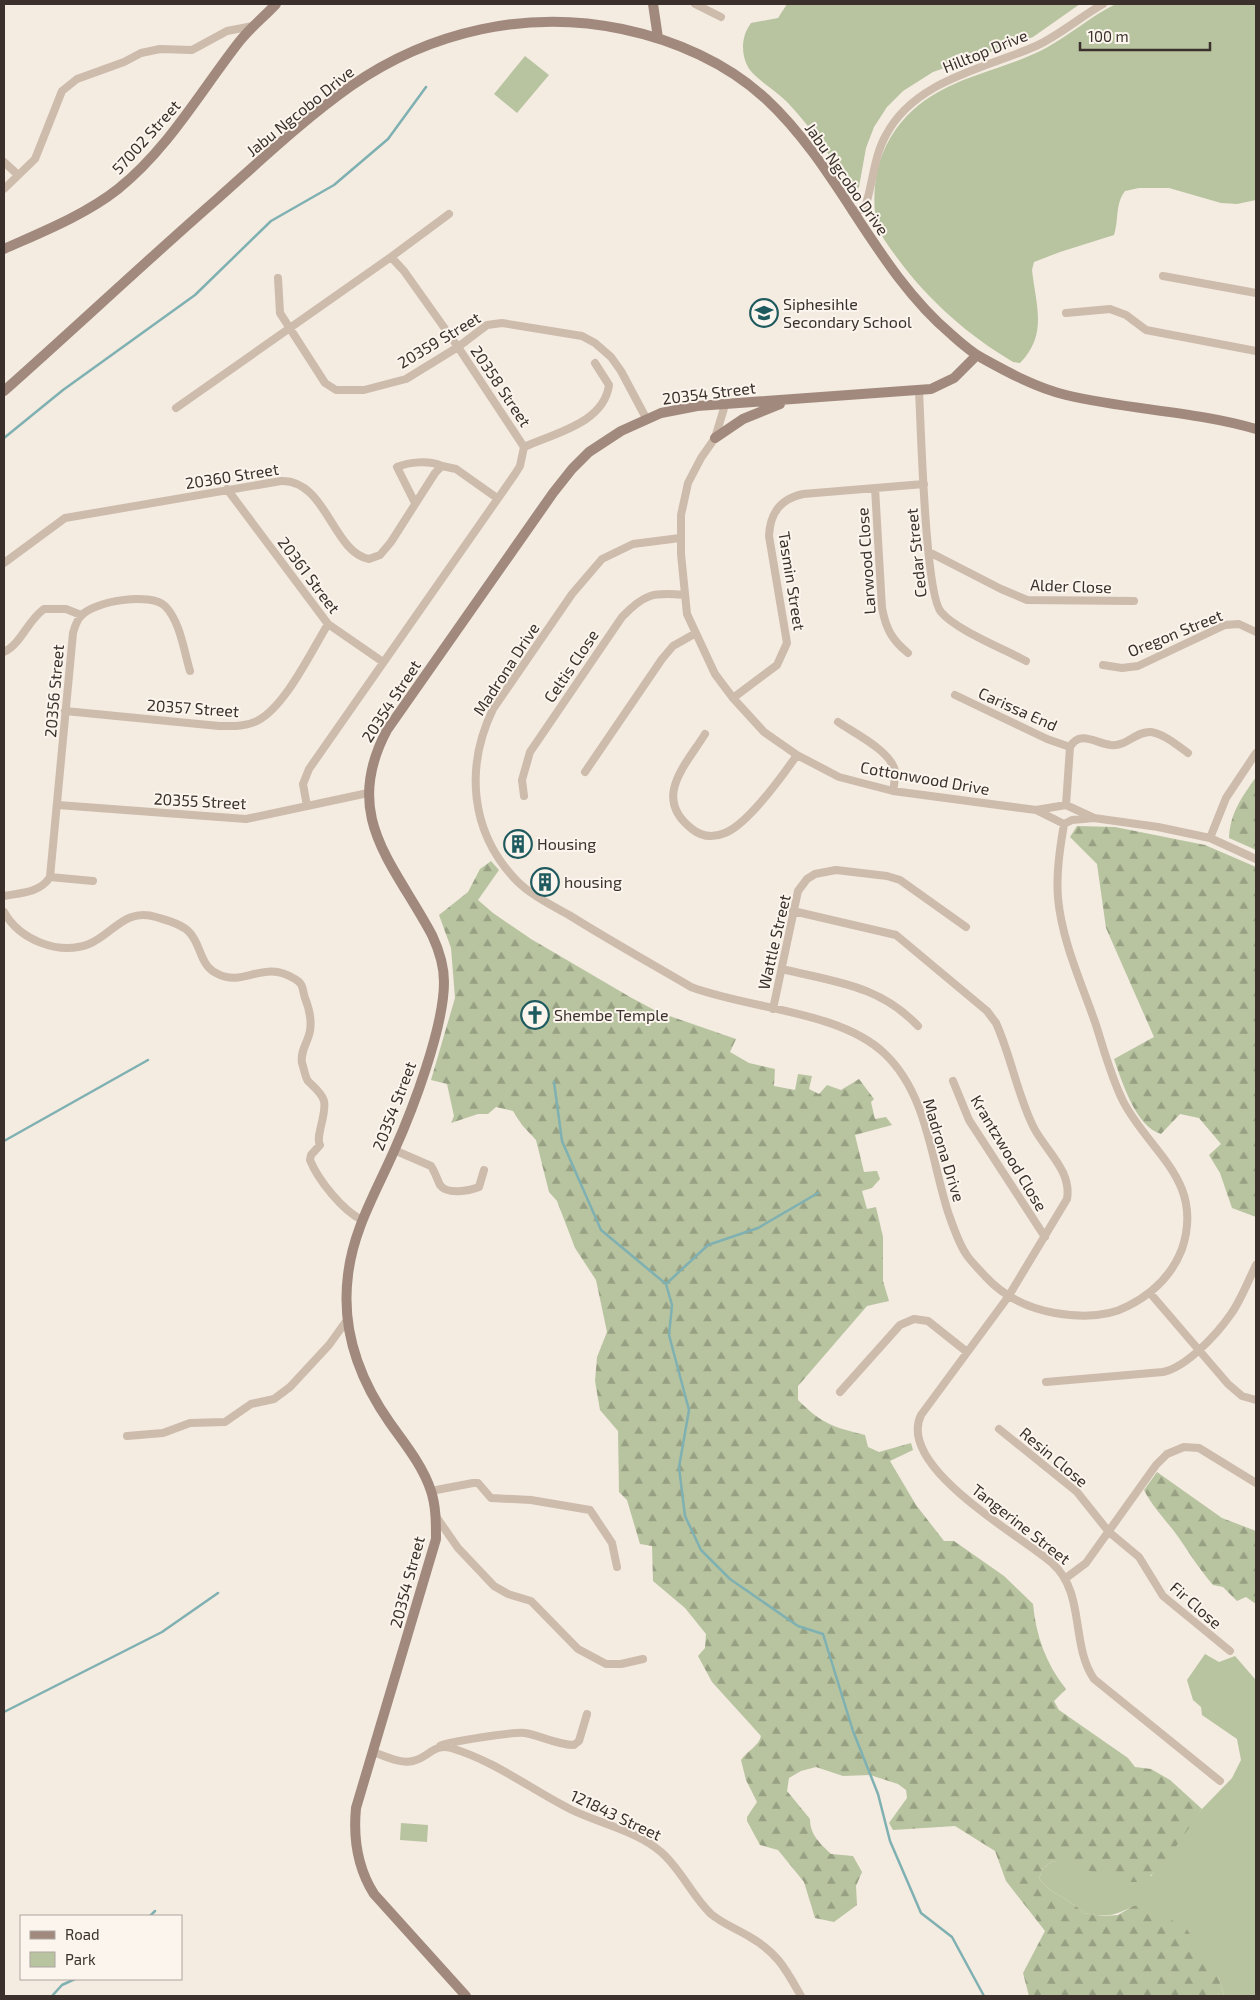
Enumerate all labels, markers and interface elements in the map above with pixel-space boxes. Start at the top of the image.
scale bar [1080,20,1210,52]
street label: Hilltop Drive [939,25,1030,76]
text: 100 m [1088,27,1129,45]
street label: Jabu Ngcobo Drive [242,61,357,160]
street label: 57002 Street [107,96,184,178]
street label: Jabu Ngcobo Drive [802,119,893,239]
place label: Siphesihle Secondary School [783,294,912,331]
school or university icon: Siphesihle Secondary School [749,298,779,328]
street label: 20359 Street [394,307,484,372]
street label: 20358 Street [467,342,536,430]
street label: 20354 Street [661,377,757,408]
street label: 20360 Street [184,459,280,492]
street label: Larwood Close [852,507,879,615]
street label: Cedar Street [901,507,930,599]
street label: Tasmin Street [775,530,810,632]
street label: 20361 Street [274,533,344,617]
street label: Alder Close [1030,575,1112,596]
street label: Oregon Street [1125,605,1225,660]
street label: Madrona Drive [468,619,543,719]
street label: Celtis Close [539,626,602,706]
street label: 20356 Street [40,644,67,738]
street label: 20354 Street [357,656,424,745]
street label: Carissa End [976,683,1061,734]
street label: 20357 Street [146,695,240,720]
street label: Cottonwood Drive [859,757,991,798]
street label: 20355 Street [153,789,247,812]
building icon: Housing [503,829,533,859]
place label: Housing [537,834,596,853]
building icon: housing [530,867,560,897]
place label: housing [564,872,622,891]
street label: Wattle Street [753,892,794,991]
church icon: Shembe Temple [520,1000,550,1030]
place label: Shembe Temple [554,1005,669,1024]
street label: 20354 Street [368,1059,419,1153]
street label: Krantzwood Close [967,1091,1052,1214]
street label: Madrona Drive [920,1096,969,1204]
street label: Resin Close [1016,1423,1092,1491]
street label: Tangerine Street [968,1479,1074,1568]
street label: 20354 Street [385,1534,428,1630]
street label: Fir Close [1167,1577,1226,1632]
street label: 121843 Street [568,1785,665,1844]
legend [20,1915,182,1980]
text: Road [65,1925,100,1943]
text: Park [65,1950,96,1968]

